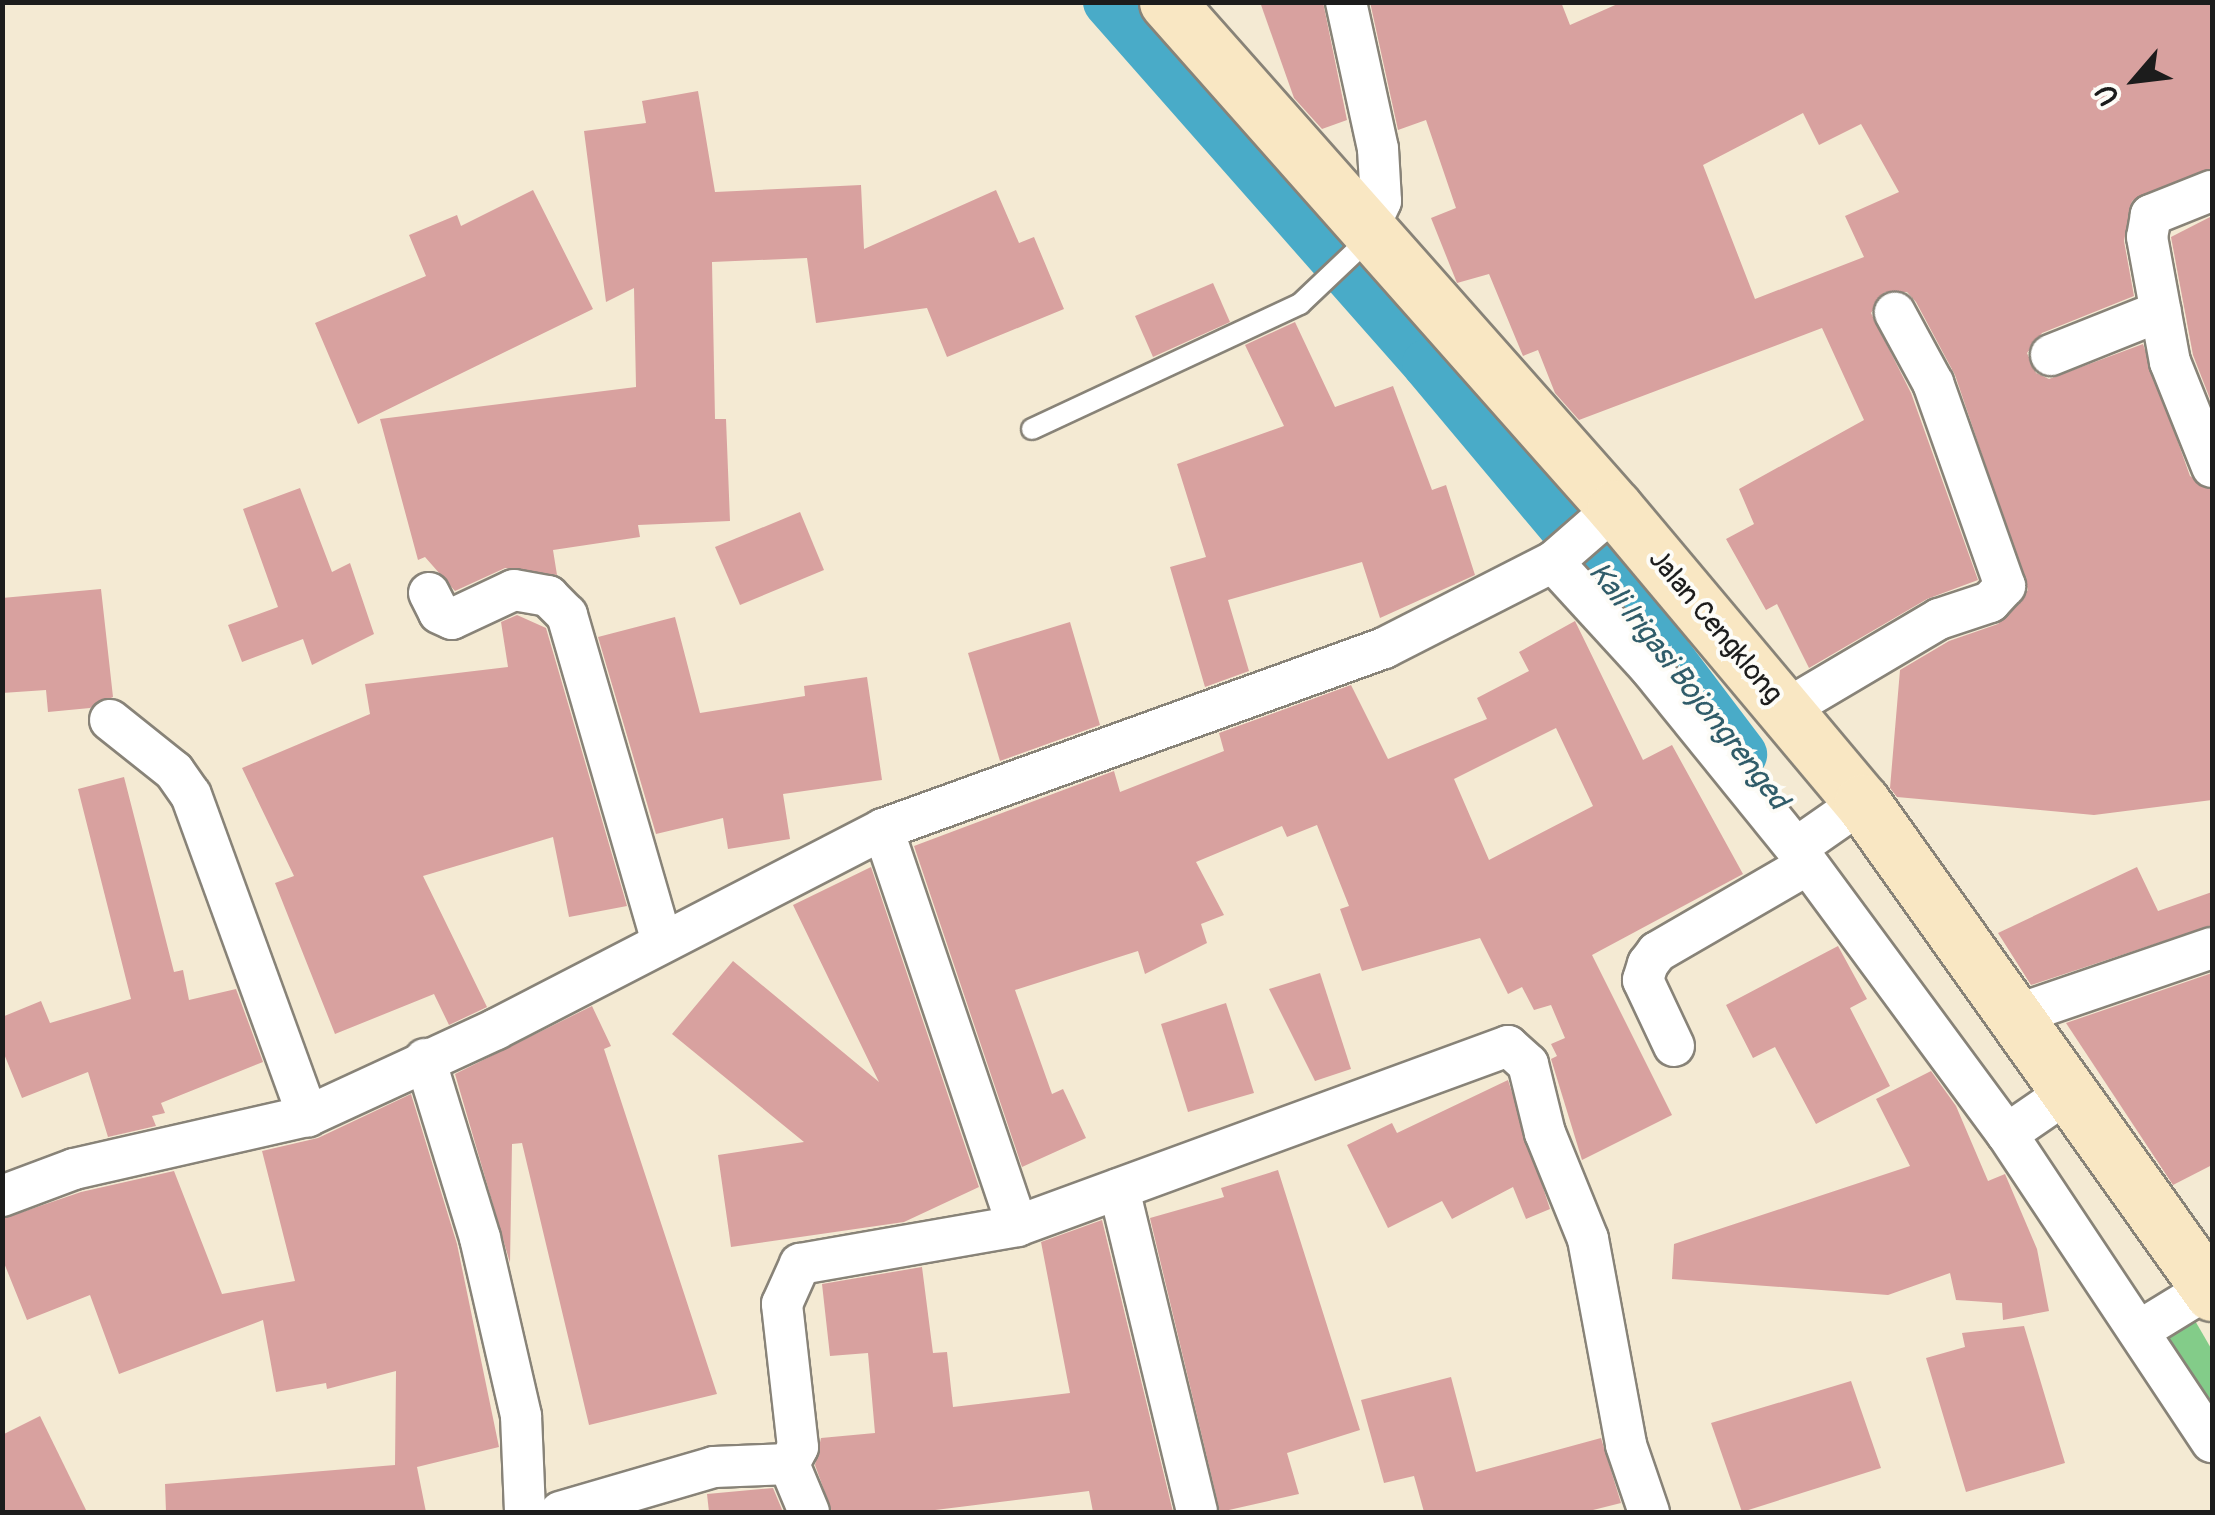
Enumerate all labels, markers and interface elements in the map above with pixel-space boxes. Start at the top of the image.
north arrow [2085,30,2185,130]
text: U [2088,78,2128,111]
street label: Jalan Cengklong [1641,543,1789,711]
water label: Kali Irigasi Bojongrenged [1580,555,1796,817]

